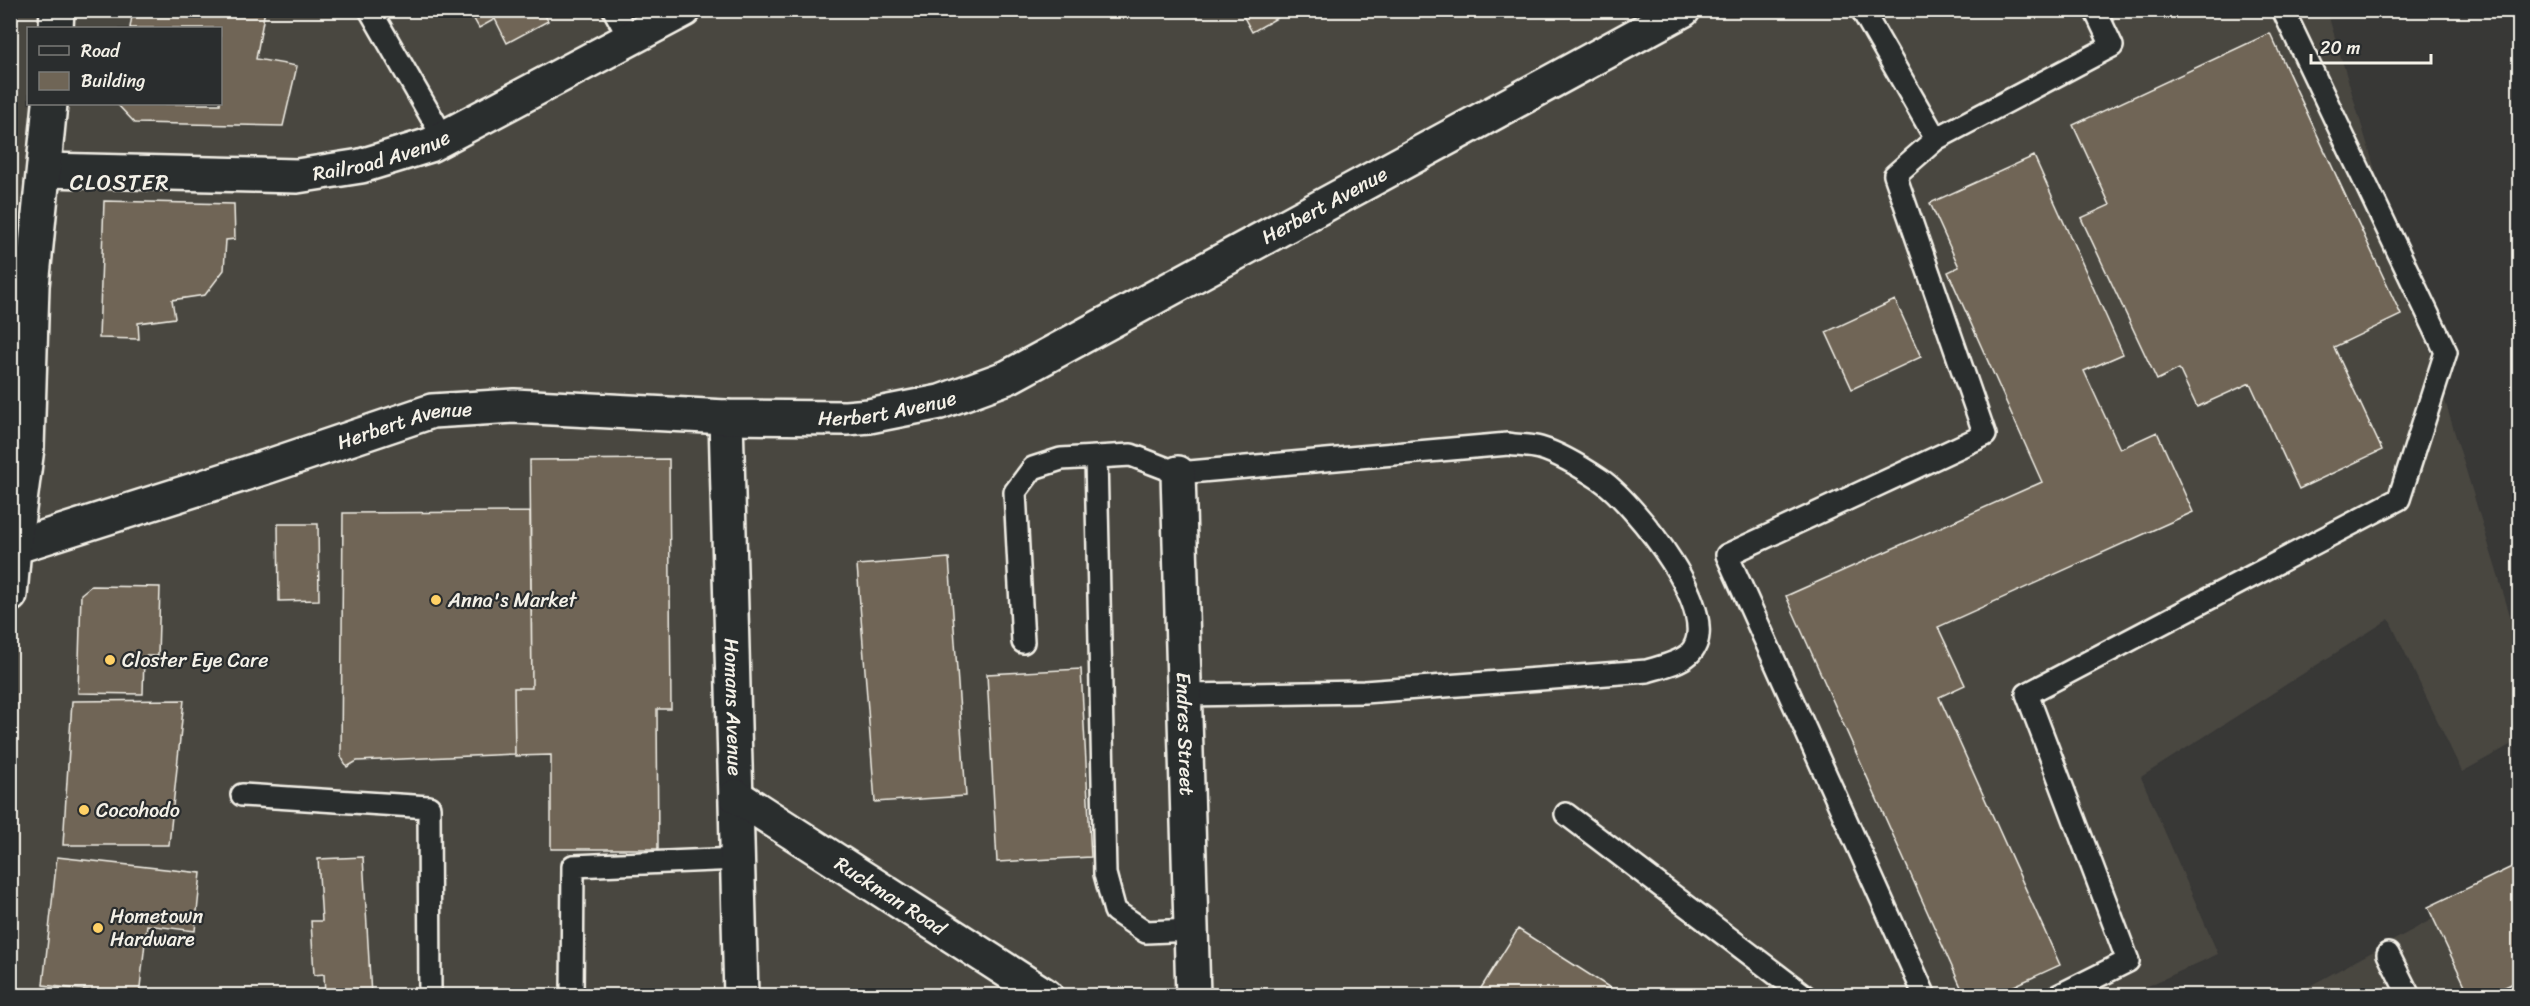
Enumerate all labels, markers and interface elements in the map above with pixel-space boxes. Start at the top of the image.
legend [27,27,222,105]
scale bar [2311,27,2431,65]
text: 20 m [2320,32,2360,64]
text: Road [81,35,121,67]
text: Building [81,65,145,97]
street label: Railroad Avenue [310,120,457,191]
street label: Herbert Avenue [1255,157,1394,254]
district label: CLOSTER [70,163,170,202]
street label: Herbert Avenue [818,380,962,436]
street label: Herbert Avenue [332,392,473,460]
place label: Anna's Market [447,583,577,618]
marker: Anna's Market [429,593,443,607]
street label: Homans Avenue [714,638,752,776]
place label: Closter Eye Care [122,643,269,678]
marker: Closter Eye Care [103,653,117,667]
street label: Endres Street [1166,672,1204,796]
place label: Cocohodo [96,793,180,828]
marker: Cocohodo [77,803,91,817]
street label: Ruckman Road [827,847,955,946]
place label: Hometown Hardware [110,899,203,957]
marker: Hometown Hardware [91,921,105,935]

